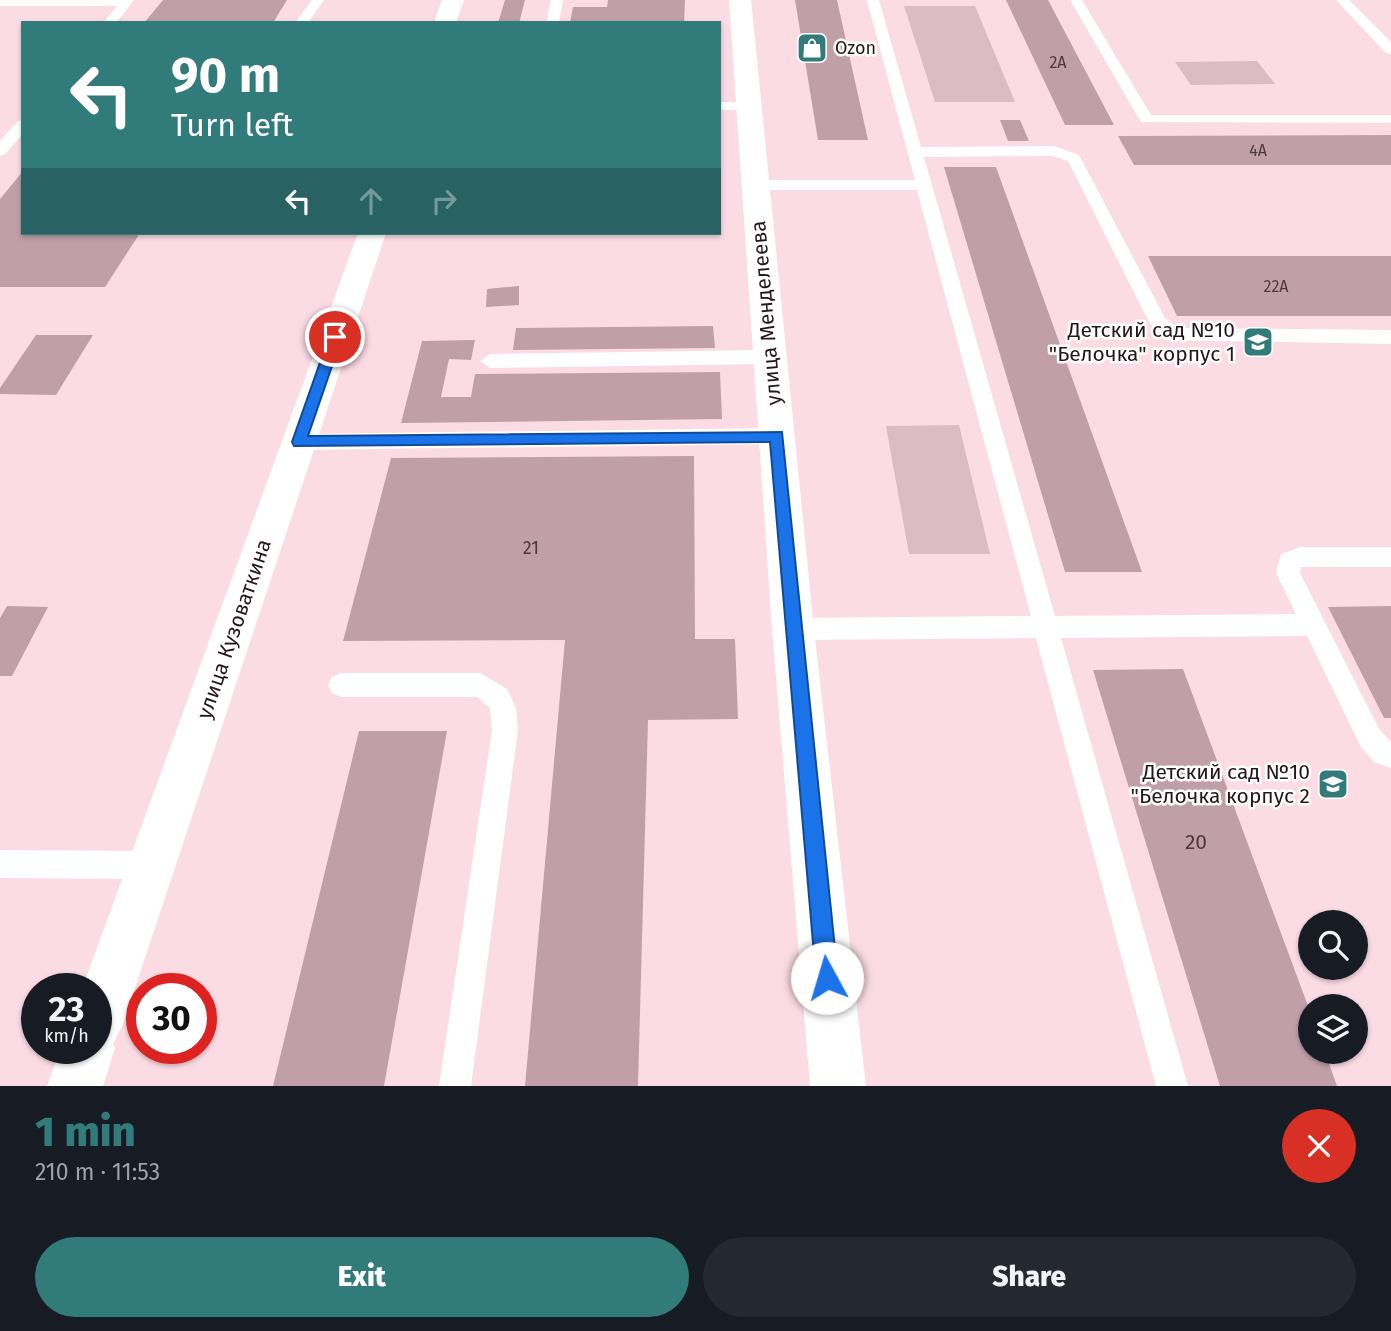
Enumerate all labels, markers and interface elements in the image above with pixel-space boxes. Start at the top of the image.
shop icon: Ozon [795,31,829,65]
place label: Ozon [835,37,876,59]
text: 90 m [171,46,280,105]
icon: left [56,49,147,140]
house number: 2А [1049,53,1067,72]
text: Turn left [171,106,293,144]
house number: 4А [1249,141,1268,160]
icon: left [279,182,317,220]
icon: ahead [352,182,390,220]
icon: right [425,182,463,220]
street label: улица Менделеева [745,220,787,406]
house number: 22А [1263,277,1289,296]
pin [305,307,365,367]
place label: Детский сад №10 "Белочка" корпус 1 [1049,317,1235,367]
icon: arrive [316,318,354,356]
school or university icon: Детский сад №10 "Белочка" корпус 1 [1241,325,1275,359]
street label: улица Кузоваткина [191,536,277,722]
house number: 21 [523,537,539,559]
place label: Детский сад №10 "Белочка корпус 2 [1131,759,1310,809]
school or university icon: Детский сад №10 "Белочка корпус 2 [1316,767,1350,801]
house number: 20 [1185,829,1207,855]
map controls [1298,910,1368,1064]
button: search [1298,910,1368,980]
position arrow [790,941,864,1015]
speed limit sign: 30 [126,973,217,1064]
text: 23 [48,988,85,1030]
button: layers [1298,994,1368,1064]
text: km/h [44,1025,89,1047]
text: 1 min [35,1107,136,1157]
button: close [1282,1109,1356,1183]
text: 210 m · 11:53 [35,1158,160,1186]
button: Exit [35,1237,689,1317]
button: Share [703,1237,1356,1317]

